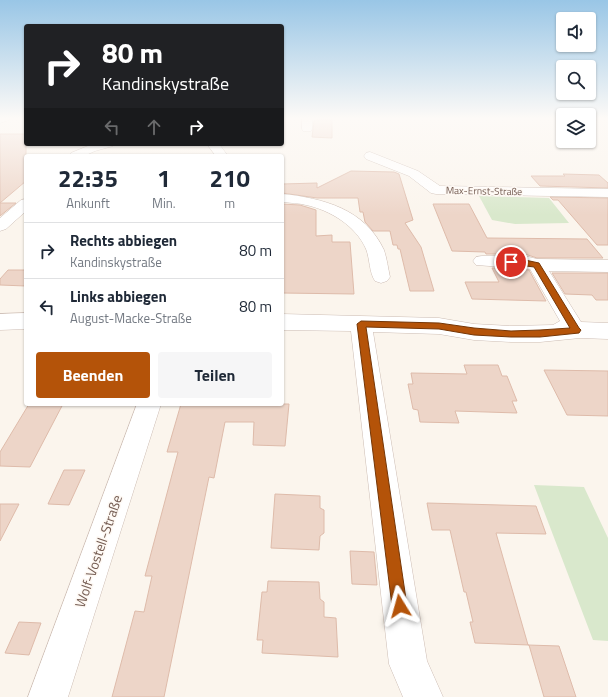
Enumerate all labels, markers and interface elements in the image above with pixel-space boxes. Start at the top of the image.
map controls [556,12,596,148]
button: sound [556,12,596,52]
text: 80 m [102,31,163,74]
icon: right [36,40,88,92]
button: search [556,60,596,100]
text: Kandinskystraße [102,70,229,97]
button: layers [556,108,596,148]
icon: left [101,116,123,138]
icon: ahead [143,116,165,138]
icon: right [185,116,207,138]
text: 22:35 [58,160,118,196]
text: 1 [157,160,171,196]
text: 210 [210,160,250,196]
street label: Max-Ernst-Straße [446,183,522,199]
text: Ankunft [66,193,110,213]
text: Min. [152,193,176,213]
text: m [224,193,235,213]
text: Rechts abbiegen [70,229,177,252]
text: 80 m [239,239,272,262]
icon: right [36,240,58,262]
pin [494,245,528,279]
icon: arrive [500,251,522,273]
text: Kandinskystraße [70,252,162,272]
text: Links abbiegen [70,285,167,308]
text: 80 m [239,295,272,318]
icon: left [36,296,58,318]
text: August-Macke-Straße [70,308,192,328]
button: Beenden [36,352,150,398]
button: Teilen [158,352,272,398]
street label: Wolf-Vostell-Straße [69,492,127,610]
position arrow [379,585,421,627]

